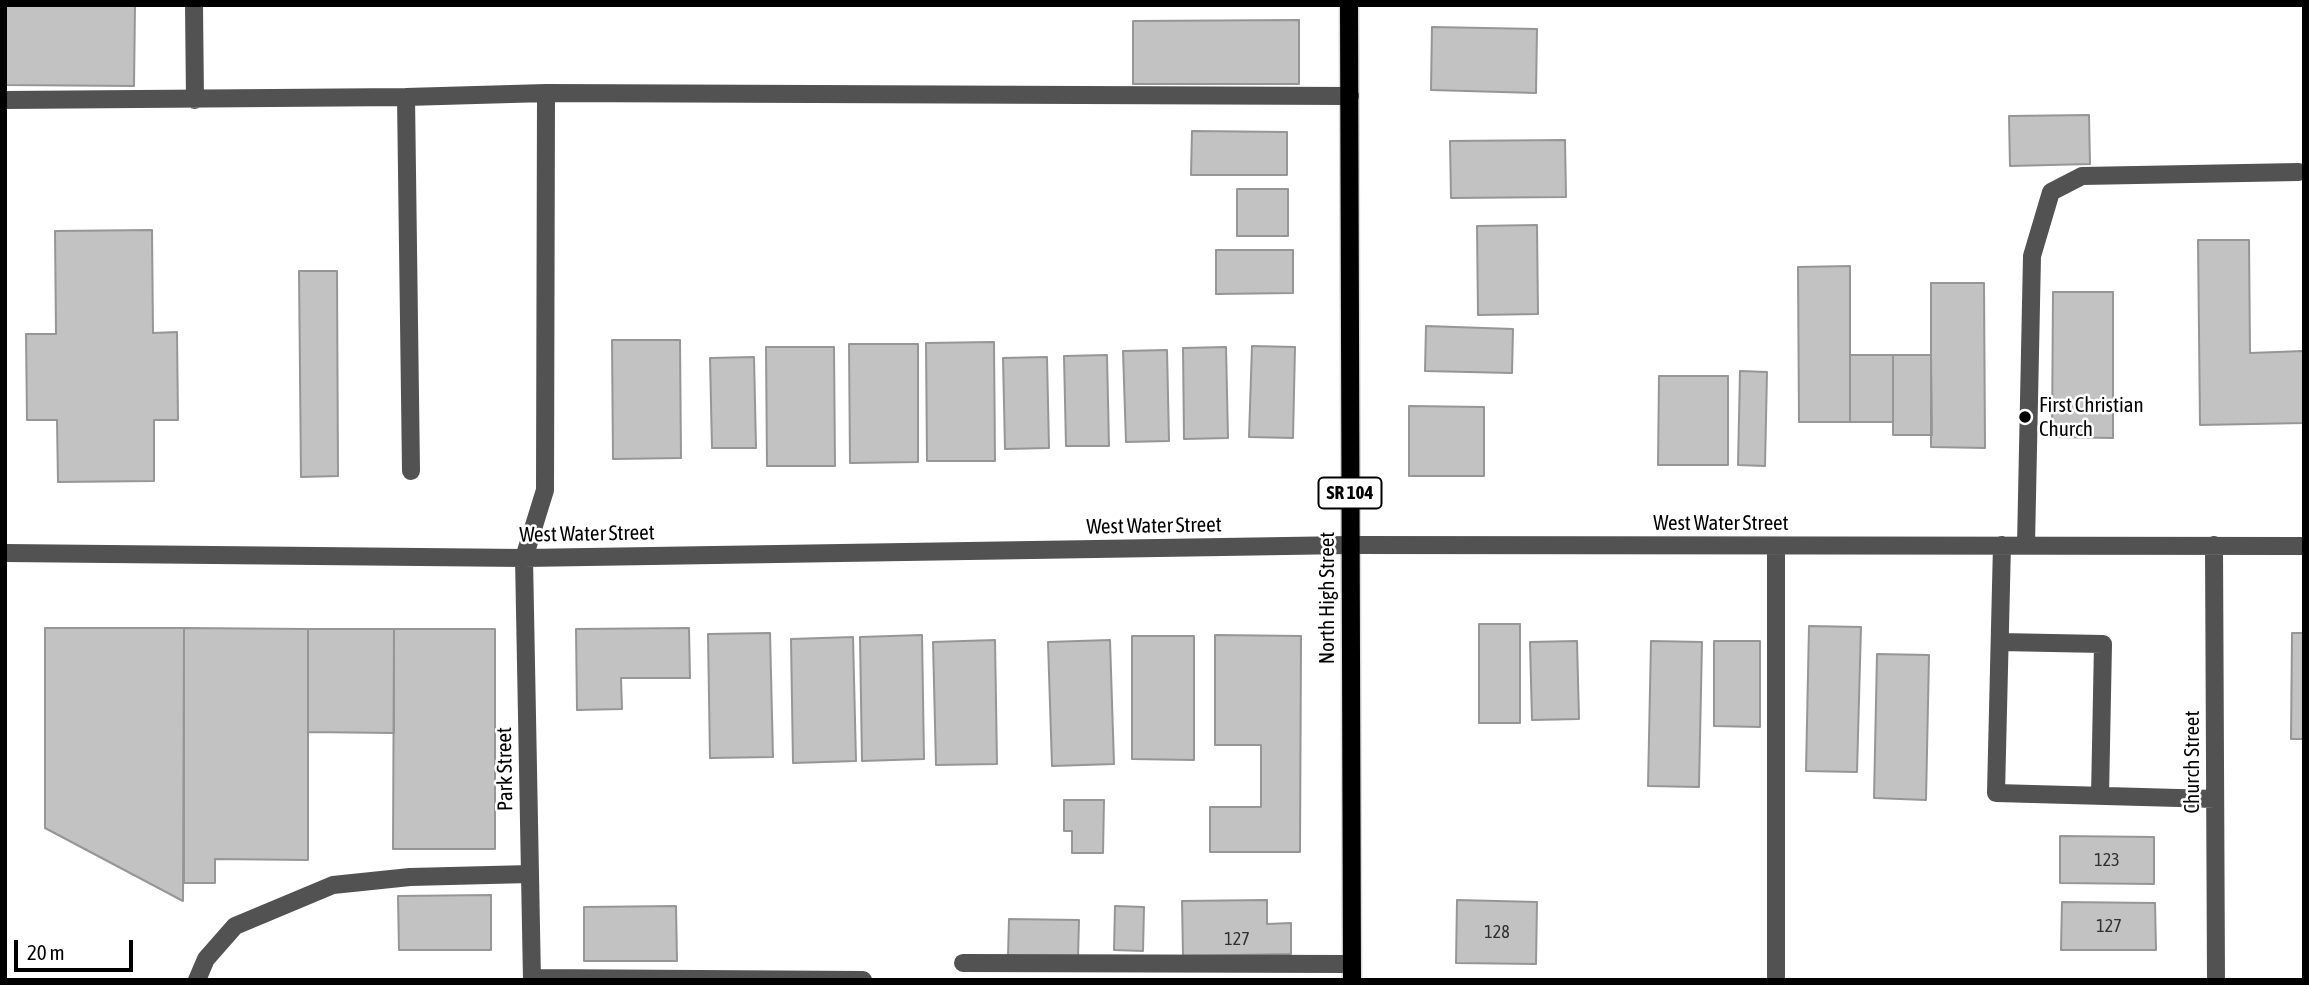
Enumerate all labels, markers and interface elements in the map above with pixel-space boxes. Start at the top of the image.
place label: First Christian Church [2039,392,2144,442]
marker: First Christian Church [2017,409,2033,425]
road number: SR 104 [1318,478,1382,508]
street label: West Water Street [1653,510,1789,536]
street label: West Water Street [1086,512,1222,540]
street label: West Water Street [519,520,655,548]
street label: North High Street [1314,532,1340,664]
street label: Church Street [2179,711,2205,813]
street label: Park Street [492,727,518,811]
house number: 123 [2094,849,2120,871]
house number: 127 [2096,915,2122,937]
house number: 128 [1484,921,1510,943]
scale bar [18,926,136,970]
house number: 127 [1224,928,1250,950]
text: 20 m [27,940,65,964]

